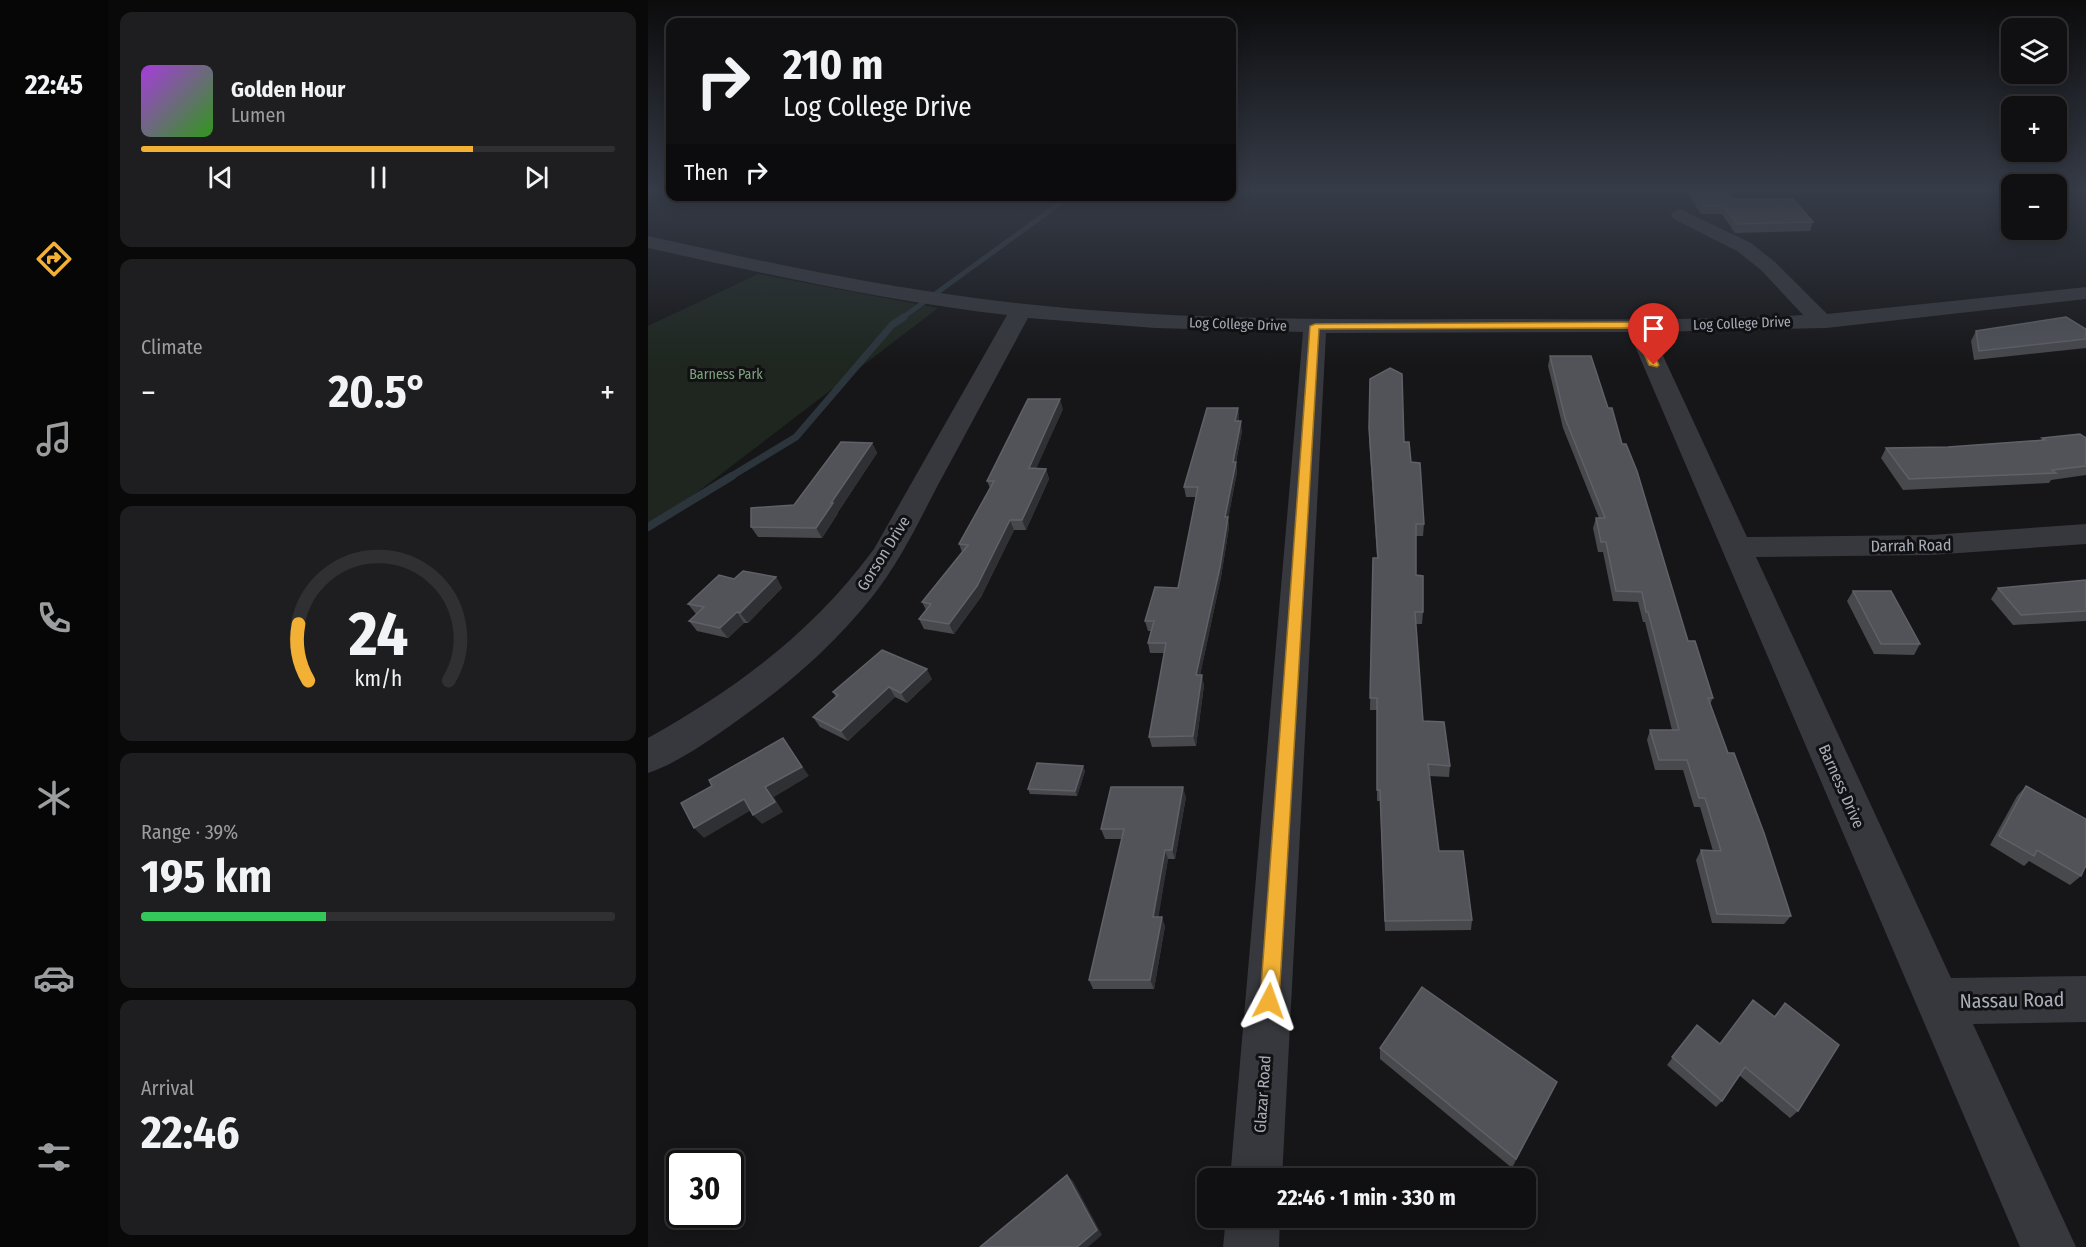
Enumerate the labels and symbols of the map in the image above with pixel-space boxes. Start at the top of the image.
pin [1628,303,1679,365]
street label: Log College Drive [1693,313,1791,334]
street label: Log College Drive [1189,314,1287,335]
park label: Barness Park [689,366,763,383]
street label: Gorson Drive [853,512,914,594]
street label: Darrah Road [1870,535,1952,556]
street label: Barness Drive [1815,741,1868,831]
position arrow [1237,969,1301,1033]
street label: Nassau Road [1959,987,2065,1013]
street label: Glazar Road [1250,1055,1275,1133]
speed limit sign: 30 [666,1150,744,1228]

